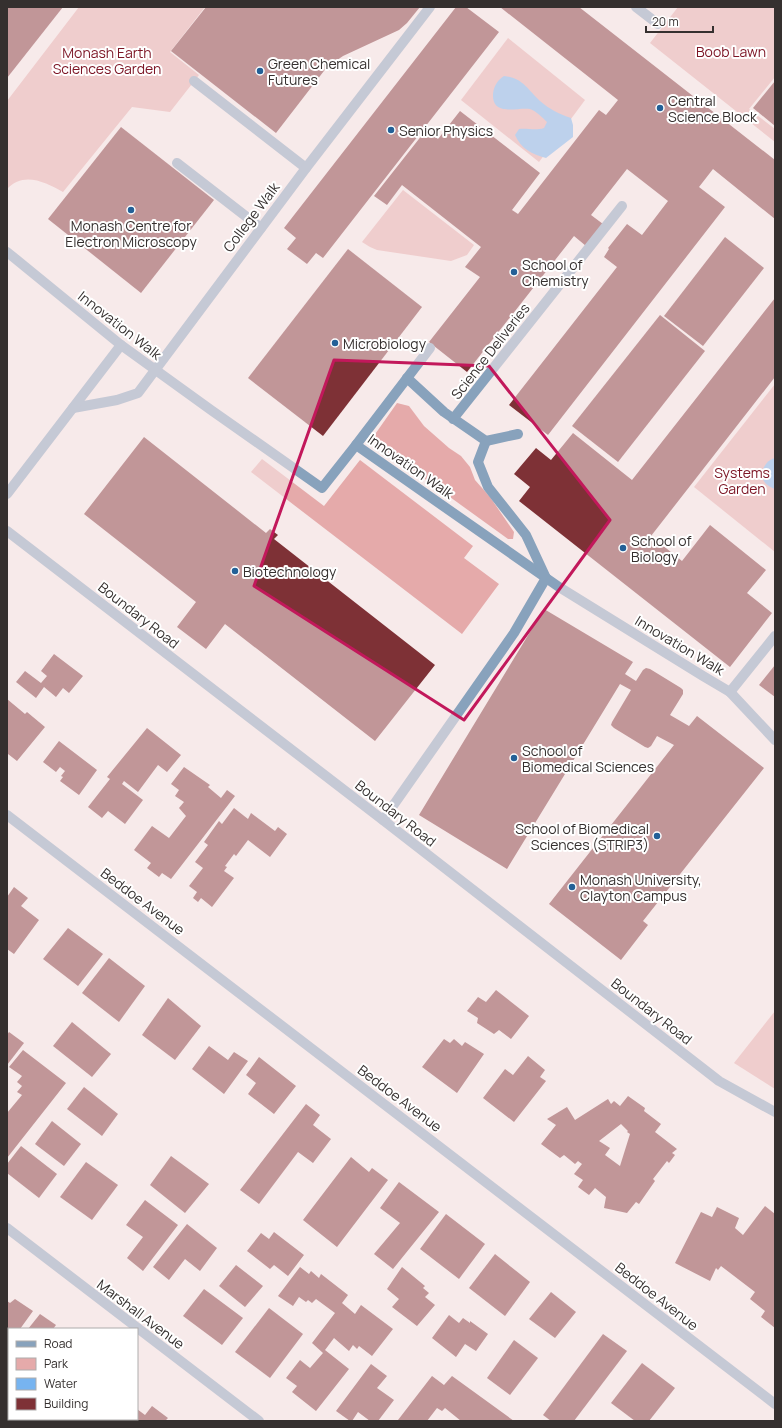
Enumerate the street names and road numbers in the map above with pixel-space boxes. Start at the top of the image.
street label: College Walk [219,177,284,256]
street label: Innovation Walk [74,286,166,364]
street label: Science Deliveries [446,299,534,403]
street label: Innovation Walk [364,429,459,503]
street label: Boundary Road [95,577,183,653]
street label: Innovation Walk [632,611,729,680]
street label: Boundary Road [352,775,440,851]
street label: Beddoe Avenue [97,863,189,939]
street label: Boundary Road [608,973,696,1049]
street label: Beddoe Avenue [354,1060,446,1136]
street label: Beddoe Avenue [612,1258,702,1334]
street label: Marshall Avenue [93,1275,189,1353]

